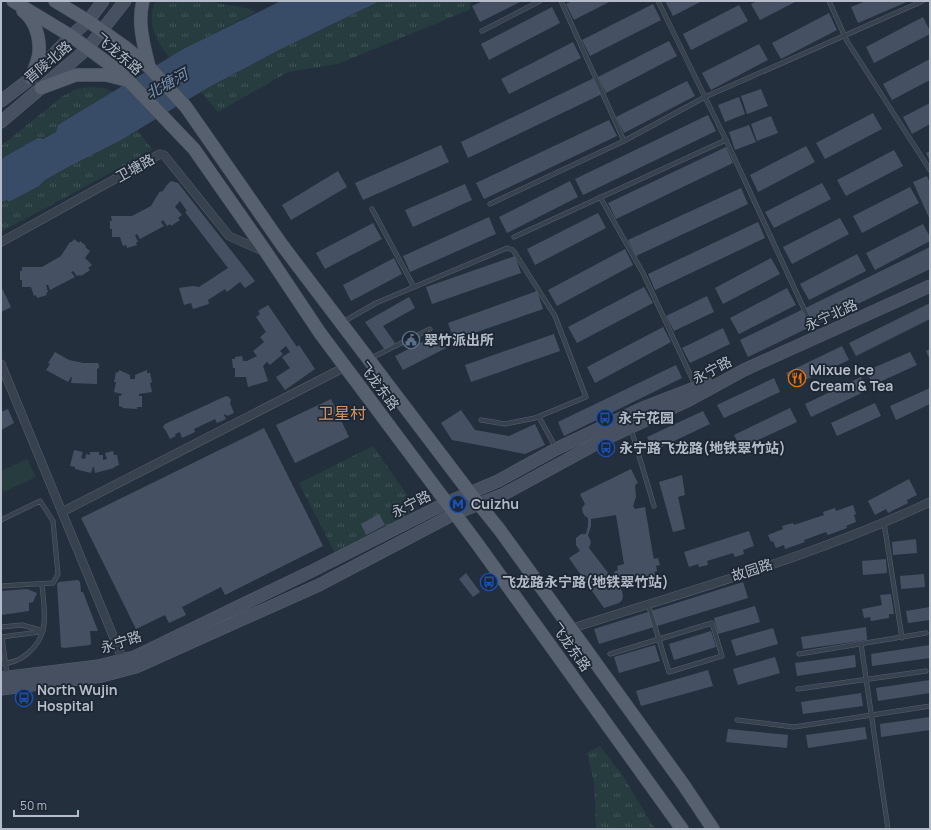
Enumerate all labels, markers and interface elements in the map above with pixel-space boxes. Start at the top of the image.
street label: 飞龙东路 [92,28,147,79]
street label: 晋陵北路 [20,36,75,87]
water label: 北塘河 [142,62,194,104]
street label: 卫塘路 [112,149,158,186]
street label: 永宁北路 [801,294,860,335]
public building icon: 翠竹派出所 [401,330,421,350]
place label: 翠竹派出所 [424,330,494,349]
street label: 永宁路 [689,351,735,388]
street label: 飞龙东路 [355,358,404,414]
place label: Mixue Ice Cream & Tea [810,360,893,395]
restaurant icon: Mixue Ice Cream & Tea [787,368,807,388]
district label: 卫星村 [318,402,366,424]
bus stop icon: 永宁花园 [595,408,615,428]
place label: 永宁花园 [618,408,674,427]
bus stop icon: 永宁路飞龙路(地铁翠竹站) [596,438,616,458]
place label: 永宁路飞龙路(地铁翠竹站) [619,438,786,457]
street label: 永宁路 [388,486,434,522]
metro station icon: Cuizhu [448,494,468,514]
place label: Cuizhu [471,494,519,513]
street label: 故园路 [729,554,775,585]
bus stop icon: 飞龙路永宁路(地铁翠竹站) [479,572,499,592]
place label: 飞龙路永宁路(地铁翠竹站) [502,572,669,591]
street label: 飞龙东路 [547,618,596,675]
street label: 永宁路 [98,626,144,657]
place label: North Wujin Hospital [37,680,118,715]
bus stop icon: North Wujin Hospital [14,688,34,708]
scale bar [14,792,78,818]
text: 50 m [20,797,47,814]

